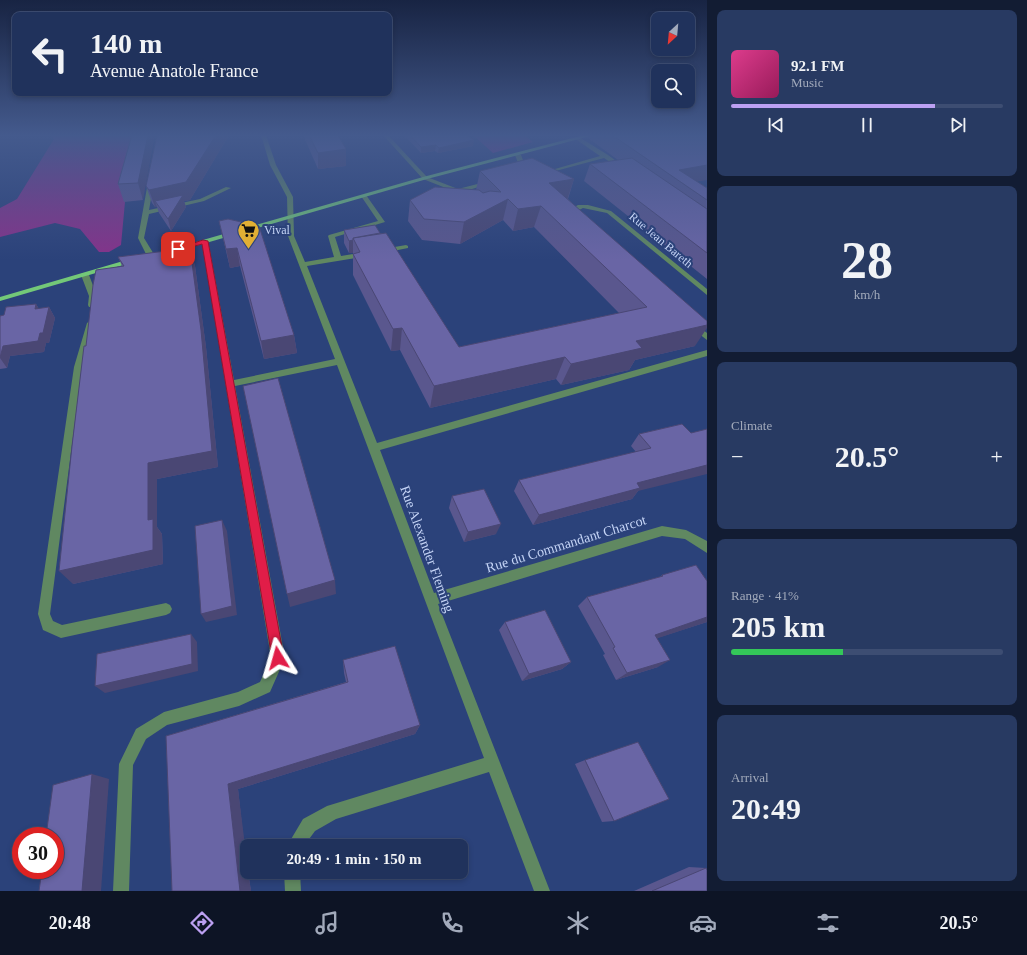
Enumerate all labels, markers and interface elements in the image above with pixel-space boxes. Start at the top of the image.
north arrow [651,12,695,56]
map controls [651,12,695,108]
icon: left [24,28,76,80]
text: 140 m [90,28,162,59]
text: 92.1 FM [791,58,844,74]
text: Avenue Anatole France [90,61,259,81]
button: search [651,64,695,108]
text: Music [791,75,824,90]
icon: previous [765,114,787,136]
icon: pause [856,114,878,136]
icon: next [947,114,969,136]
street label: Rue Jean Bareth [626,209,696,271]
supermarket icon: Vival [236,217,262,250]
place label: Vival [264,223,291,237]
pin [161,232,195,266]
text: 28 [841,232,893,289]
icon: arrive [167,238,189,260]
text: km/h [854,287,880,302]
text: Climate [731,418,772,433]
text: 20.5° [835,440,899,473]
text: − [731,444,743,469]
text: + [991,444,1003,469]
street label: Rue Alexander Fleming [397,484,457,614]
street label: Rue du Commandant Charcot [484,512,648,576]
text: Range · 41% [731,588,799,603]
text: 205 km [731,610,825,643]
position arrow [257,637,299,679]
text: Arrival [731,770,769,785]
text: 20:49 [731,792,801,825]
speed limit sign: 30 [12,827,64,879]
text: 20:49 · 1 min · 150 m [287,851,422,867]
icon: directions [188,909,216,937]
icon: music [313,909,341,937]
icon: phone [438,909,466,937]
icon: climate [564,909,592,937]
icon: car [689,909,717,937]
icon: filters [814,909,842,937]
text: 20:48 [49,913,91,933]
text: 20.5° [940,913,978,933]

